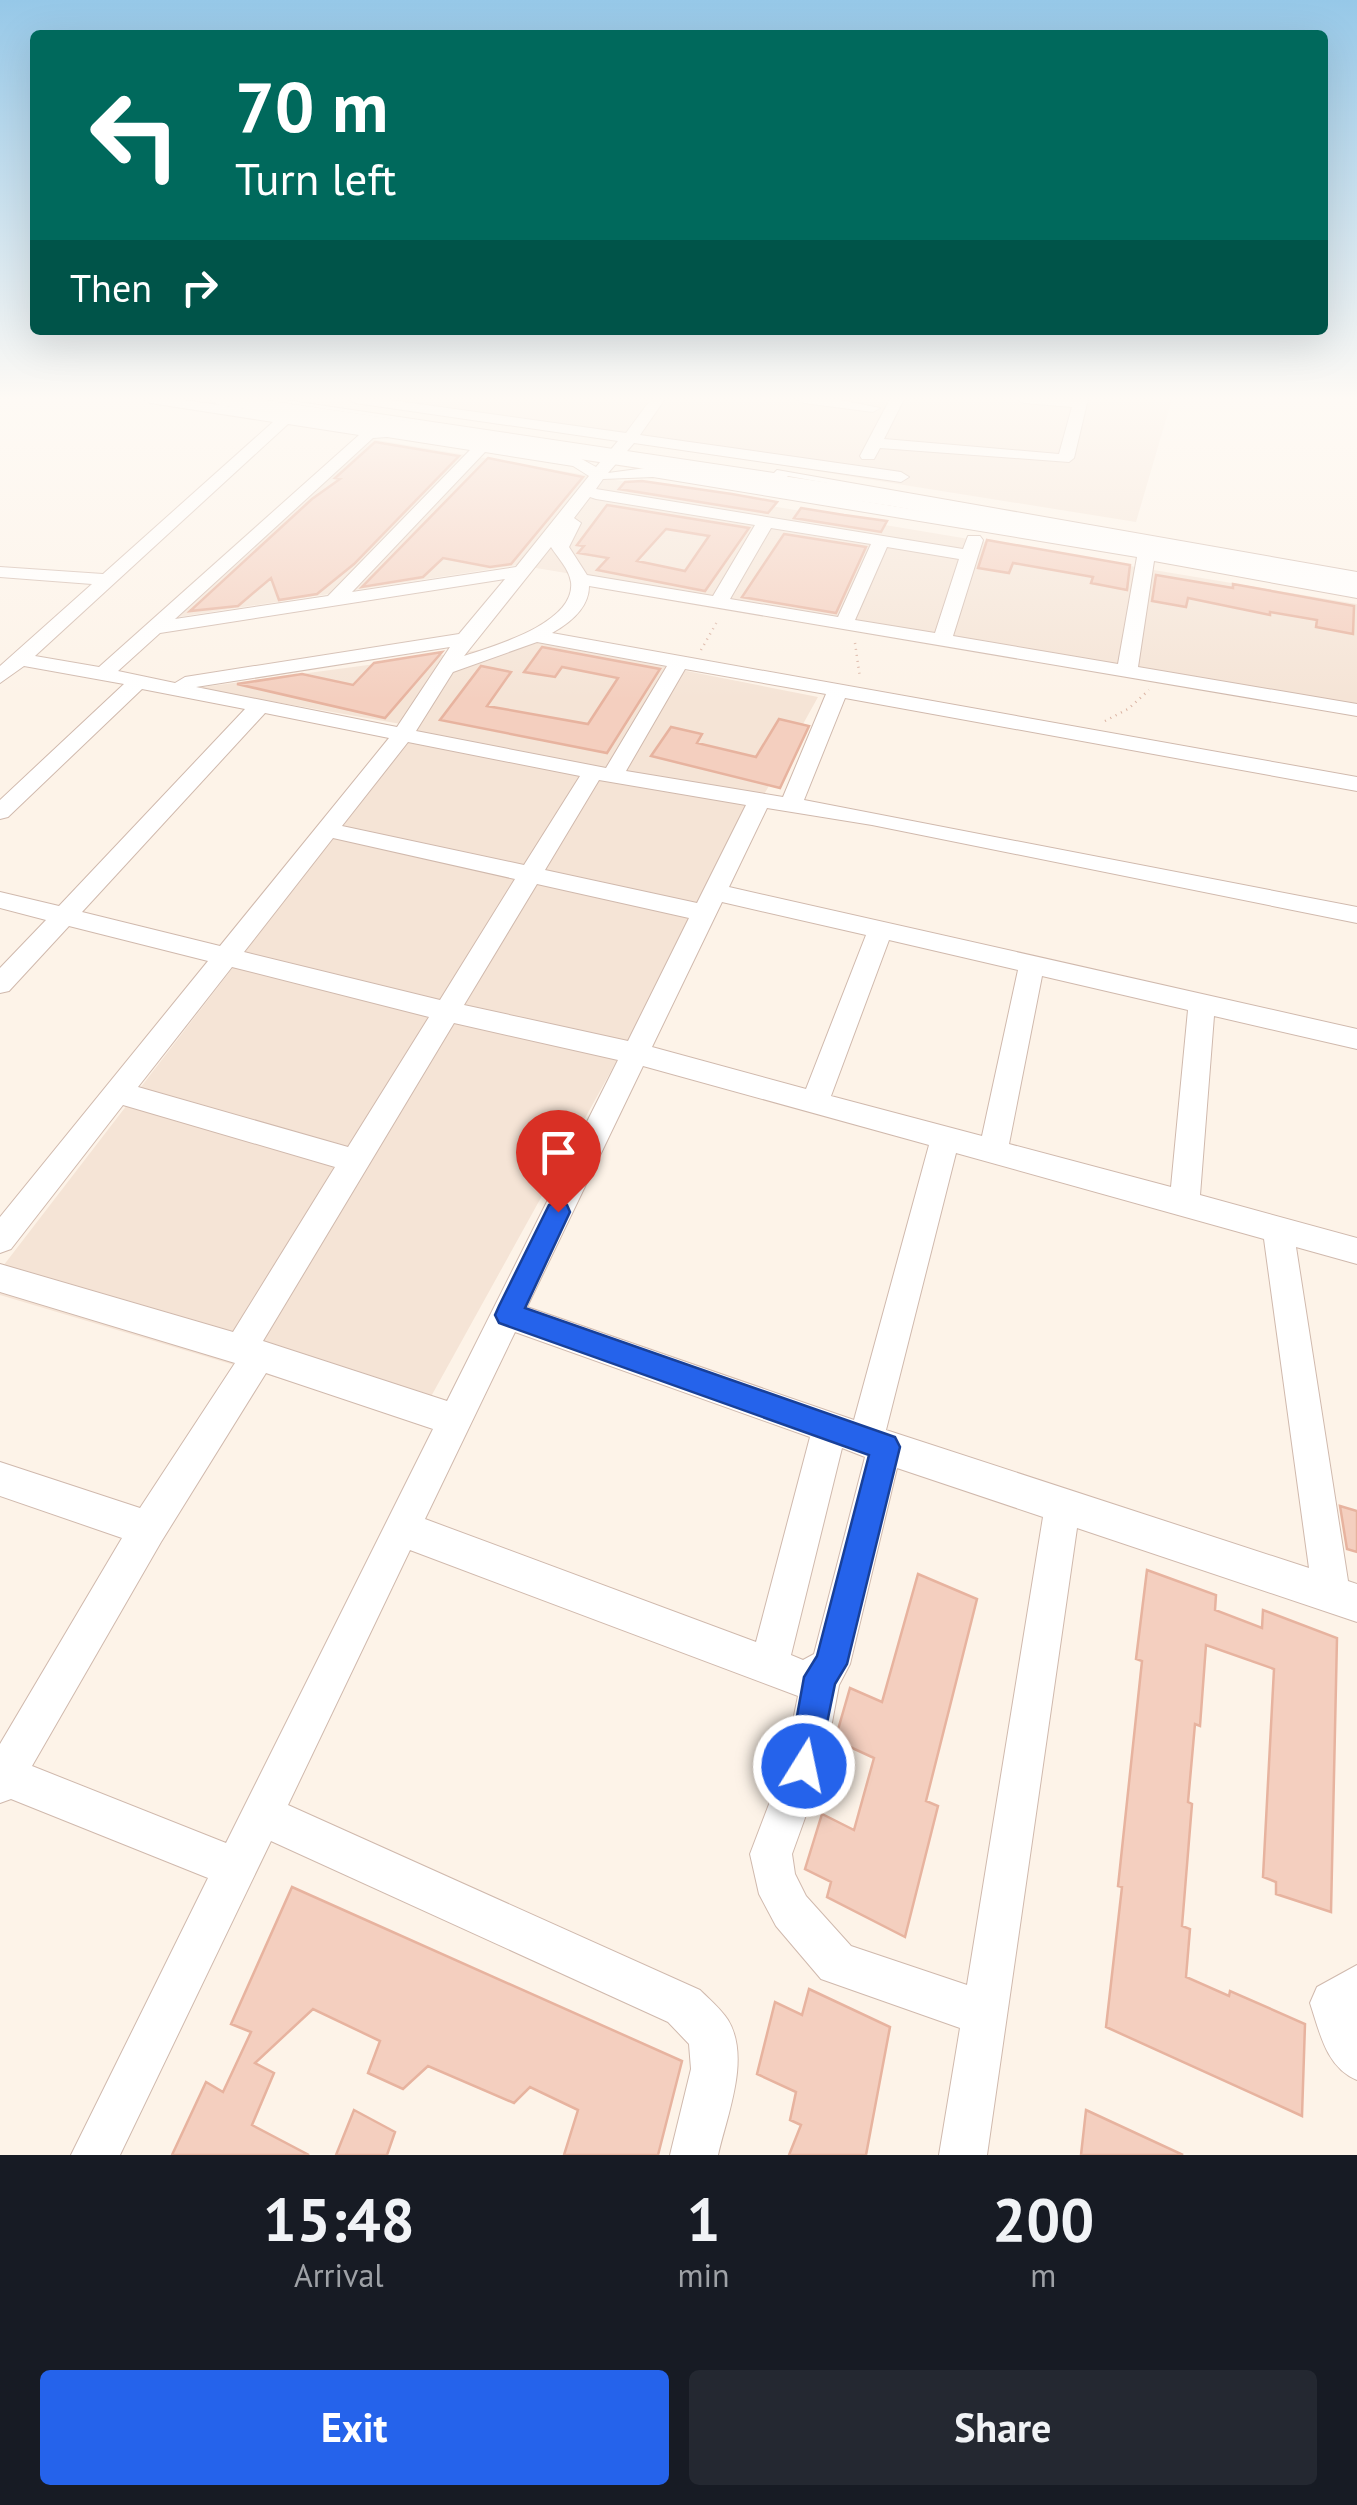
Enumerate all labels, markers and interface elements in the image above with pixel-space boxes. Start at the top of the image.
text: 70 m [235,61,388,151]
icon: left [70,70,200,200]
text: Turn left [235,149,396,207]
icon: right [172,260,227,315]
text: Then [70,263,152,312]
pin [516,1110,601,1213]
icon: arrive [531,1125,586,1180]
position arrow [752,1714,856,1818]
text: 15:48 [263,2180,415,2258]
text: 1 [687,2180,721,2258]
text: 200 [992,2180,1094,2258]
text: Arrival [294,2254,384,2296]
text: min [678,2254,730,2296]
text: m [1030,2254,1056,2296]
button: Exit [40,2370,669,2485]
button: Share [689,2370,1317,2485]

